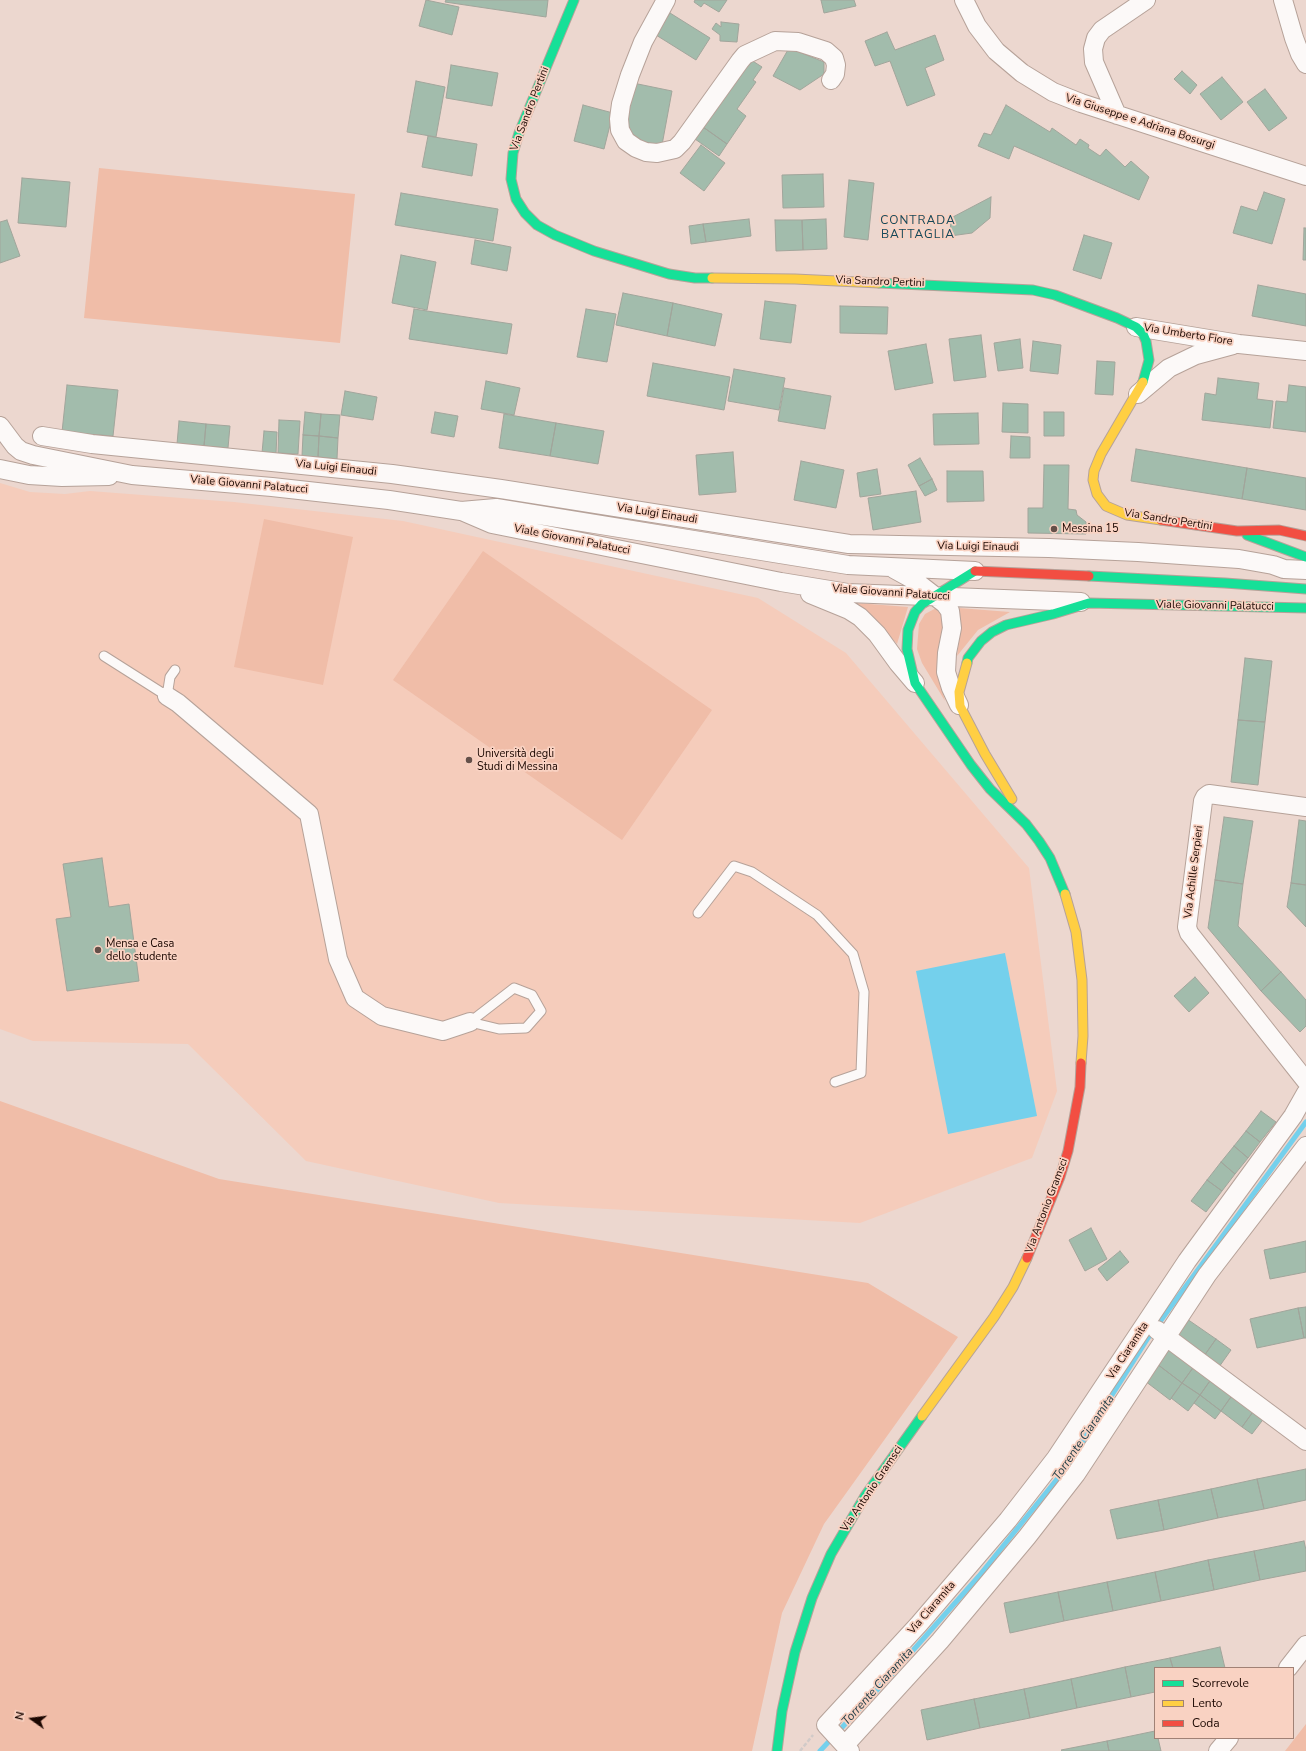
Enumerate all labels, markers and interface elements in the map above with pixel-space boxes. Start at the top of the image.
street label: Via Sandro Pertini [508,65,552,153]
street label: Via Giuseppe e Adriana Bosurgi [1064,92,1216,152]
district label: CONTRADA BATTAGLIA [880,214,956,242]
street label: Via Sandro Pertini [835,274,925,290]
street label: Via Umberto Fiore [1143,321,1233,349]
street label: Via Luigi Einaudi [295,457,377,479]
street label: Viale Giovanni Palatucci [190,473,308,497]
street label: Via Luigi Einaudi [616,501,698,527]
street label: Via Sandro Pertini [1123,507,1213,533]
street label: Viale Giovanni Palatucci [513,522,631,558]
place label: Messina 15 [1062,522,1118,536]
marker: Messina 15 [1049,524,1059,534]
street label: Via Luigi Einaudi [937,540,1019,554]
street label: Viale Giovanni Palatucci [832,582,950,604]
street label: Viale Giovanni Palatucci [1156,598,1274,614]
place label: Università degli Studi di Messina [477,747,558,773]
marker: Università degli Studi di Messina [464,755,474,765]
street label: Via Achille Serpieri [1182,825,1206,919]
place label: Mensa e Casa dello studente [106,937,177,963]
marker: Mensa e Casa dello studente [93,945,103,955]
street label: Via Antonio Gramsci [1023,1157,1071,1255]
street label: Via Ciaramita [1105,1320,1151,1382]
water label: Torrente Ciaramita [1050,1393,1118,1483]
street label: Via Antonio Gramsci [838,1444,906,1534]
street label: Via Ciaramita [905,1579,959,1637]
water label: Torrente Ciaramita [839,1645,917,1729]
legend [1154,1667,1294,1739]
text: Scorrevole [1192,1675,1249,1691]
text: Lento [1192,1695,1222,1711]
north arrow [12,1699,52,1739]
text: N [12,1710,28,1722]
text: Coda [1192,1715,1220,1731]

